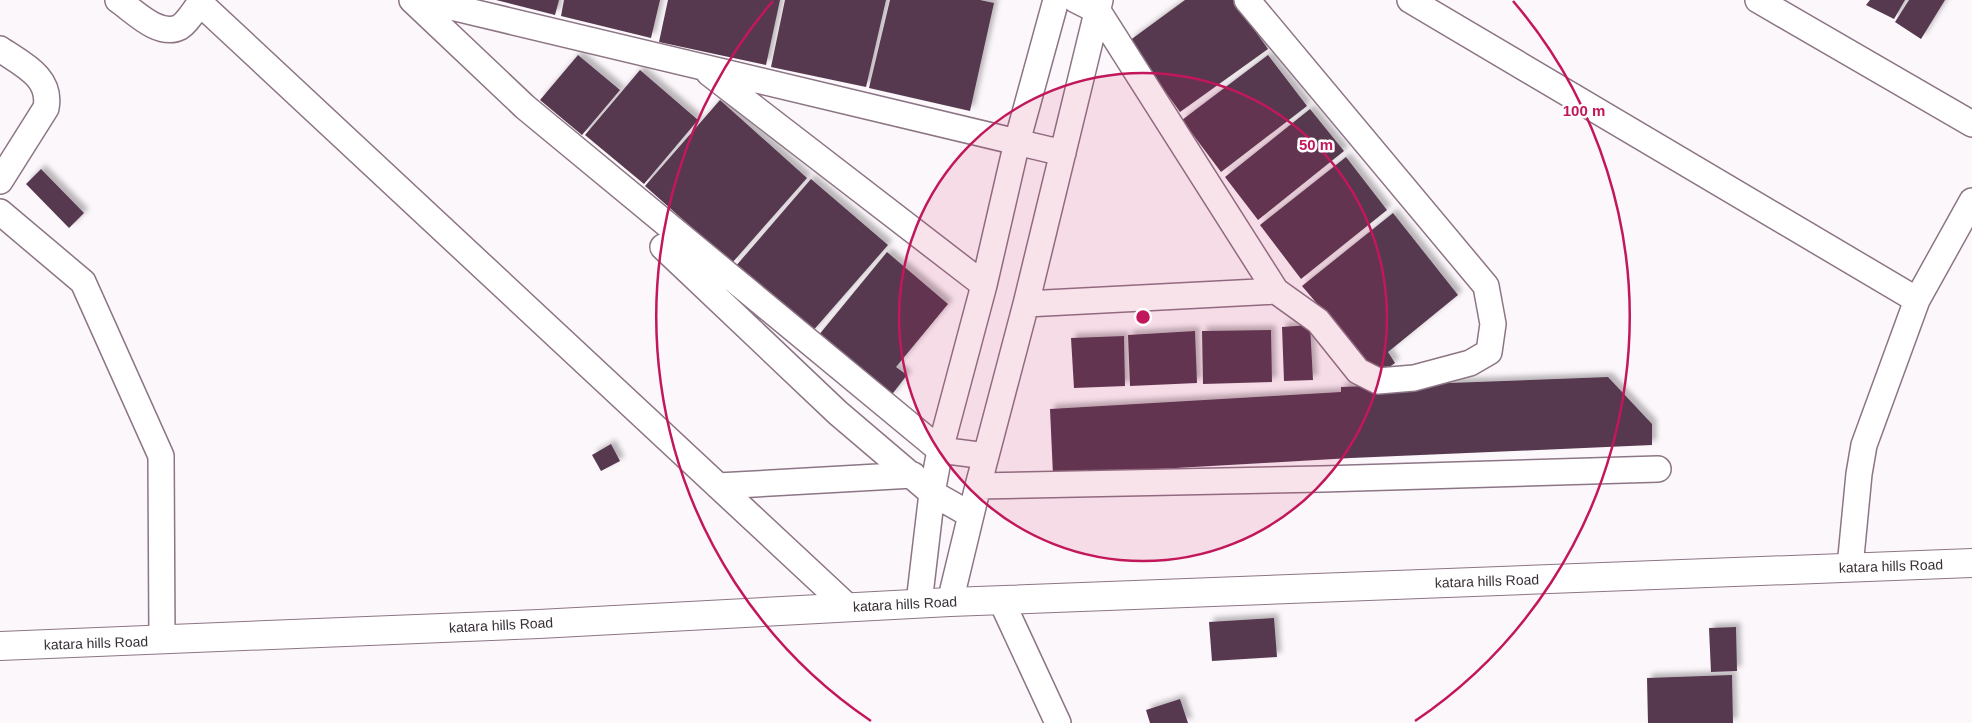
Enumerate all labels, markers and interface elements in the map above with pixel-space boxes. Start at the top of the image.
text: 100 m [1563,102,1605,119]
text: 50 m [1299,136,1333,153]
centre of rings [1134,308,1152,326]
street label: katara hills Road [1839,556,1943,576]
street label: katara hills Road [1435,571,1539,591]
street label: katara hills Road [853,593,957,615]
street label: katara hills Road [449,614,553,636]
street label: katara hills Road [44,633,148,653]

